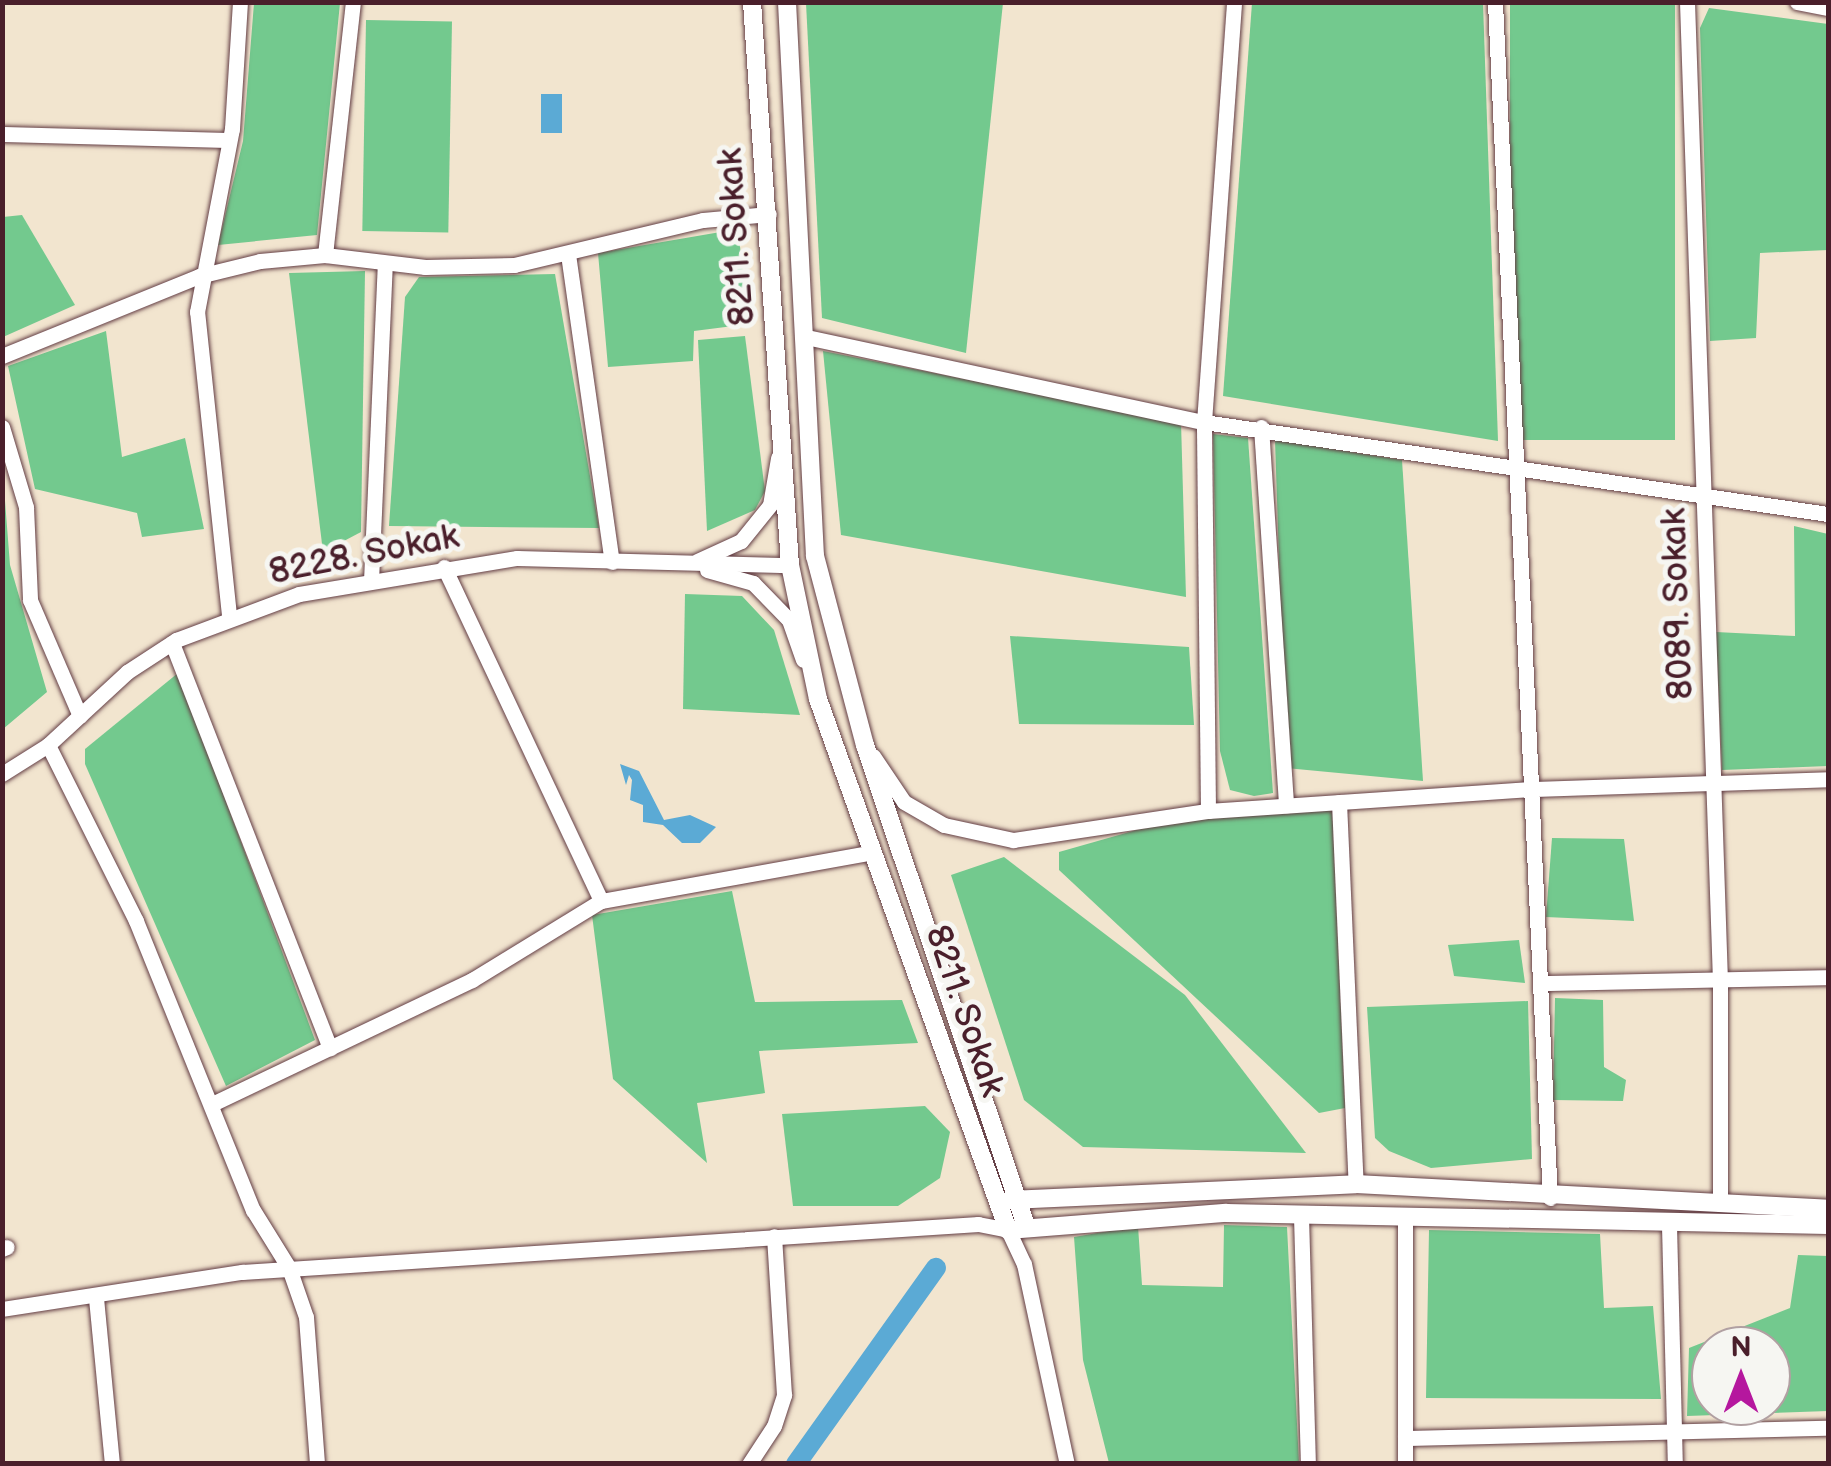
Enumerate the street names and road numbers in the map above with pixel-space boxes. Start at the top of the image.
street label: 8211. Sokak [710,147,764,327]
street label: 8089. Sokak [1654,507,1702,701]
street label: 8228. Sokak [265,516,463,594]
street label: 8211. Sokak [915,920,1013,1102]

